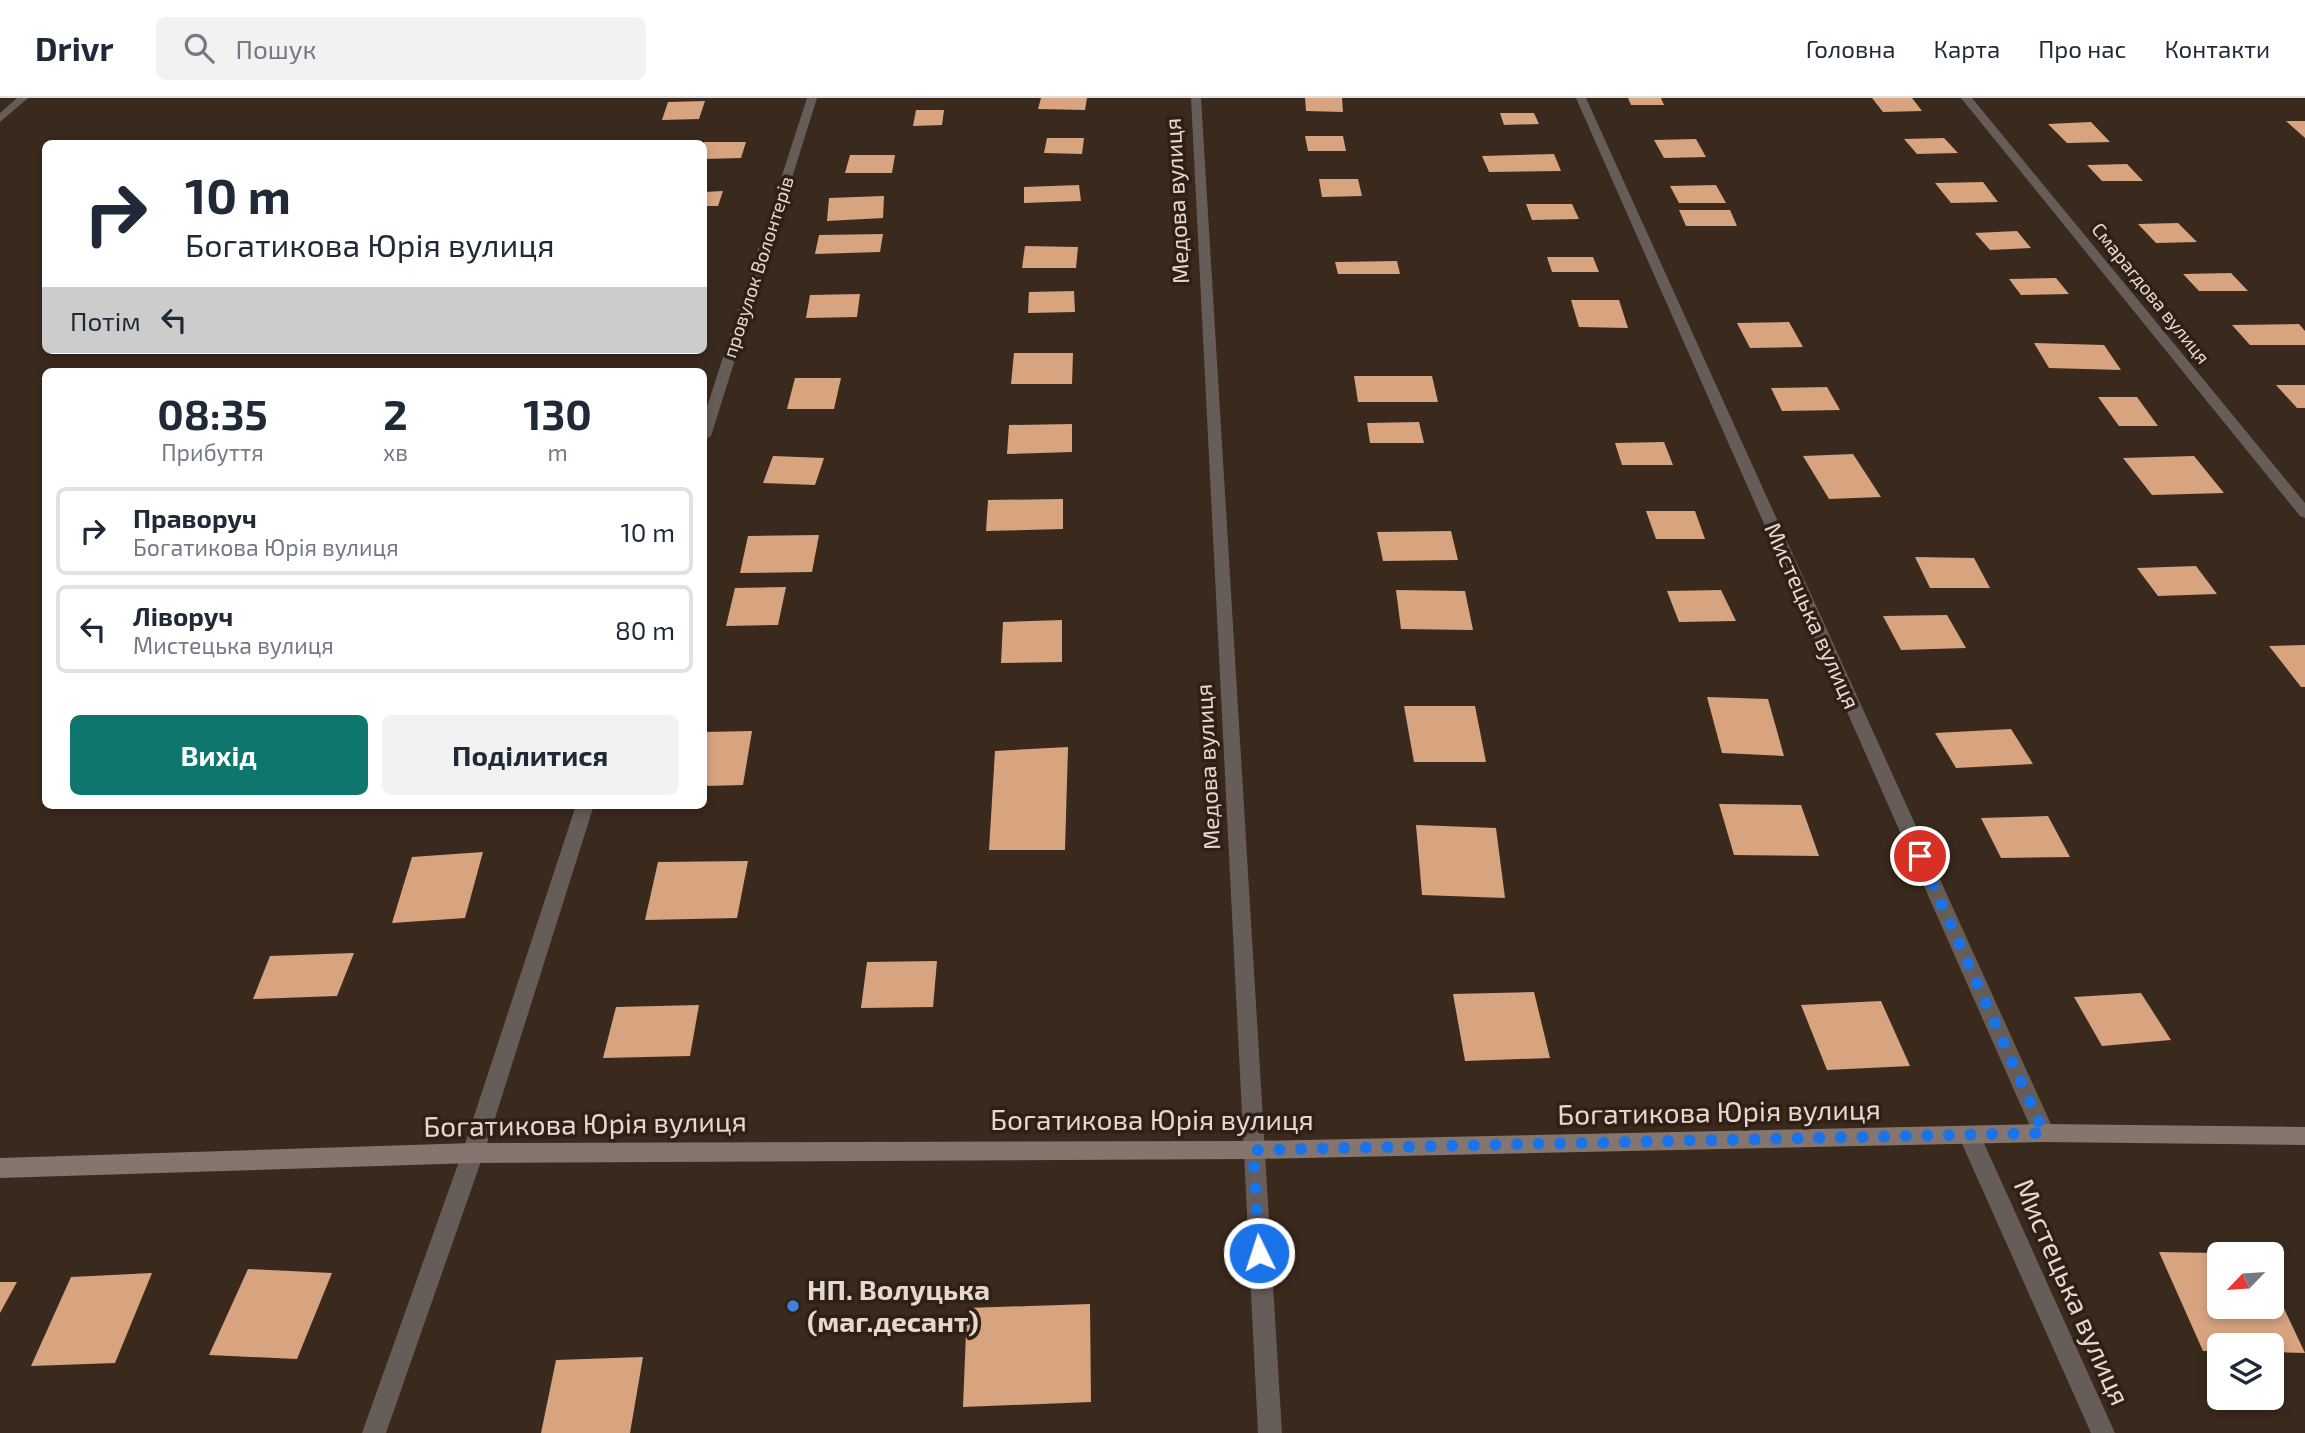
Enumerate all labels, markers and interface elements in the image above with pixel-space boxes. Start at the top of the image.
search box [156,17,646,80]
text: Drivr [35,28,114,68]
icon: search [180,29,218,67]
text: Пошук [236,33,316,64]
text: Головна [1806,34,1896,63]
text: Карта [1934,34,2000,63]
text: Про нас [2038,34,2126,63]
text: Контакти [2164,34,2270,63]
street label: Медова вулиця [1158,117,1195,285]
text: 10 m [185,165,291,224]
icon: right [70,168,161,259]
street label: провулок Волонтерів [717,173,799,361]
street label: Смарагдова вулиця [2087,217,2215,369]
text: Богатикова Юрія вулиця [185,225,555,263]
icon: left [155,301,193,339]
text: Потім [70,305,141,336]
text: 08:35 [157,388,268,438]
text: 2 [383,388,408,438]
text: 130 [523,388,592,438]
text: Прибуття [161,438,264,466]
text: хв [383,438,408,466]
text: m [547,438,568,466]
text: Праворуч [133,502,257,533]
icon: right [74,512,112,550]
text: 10 m [620,516,675,547]
street label: Мистецька вулиця [1758,518,1867,713]
text: Богатикова Юрія вулиця [133,533,399,561]
text: Ліворуч [133,600,233,631]
icon: left [74,610,112,648]
text: 80 m [615,614,675,645]
text: Мистецька вулиця [133,631,334,659]
street label: Медова вулиця [1189,683,1226,851]
button: Вихід [70,715,368,795]
button: Поділитися [382,715,679,795]
pin [1890,826,1950,886]
icon: arrive [1901,837,1939,875]
street label: Богатикова Юрія вулиця [1557,1091,1881,1131]
street label: Богатикова Юрія вулиця [990,1102,1314,1136]
street label: Богатикова Юрія вулиця [423,1103,747,1143]
street label: Мистецька вулиця [2008,1173,2138,1410]
position arrow [1222,1216,1296,1290]
north arrow [2207,1242,2284,1320]
map controls [2207,1242,2284,1410]
place label: НП. Волуцька (маг.десант) [807,1272,990,1338]
marker: НП. Волуцька (маг.десант) [785,1298,801,1314]
button: layers [2207,1333,2284,1410]

